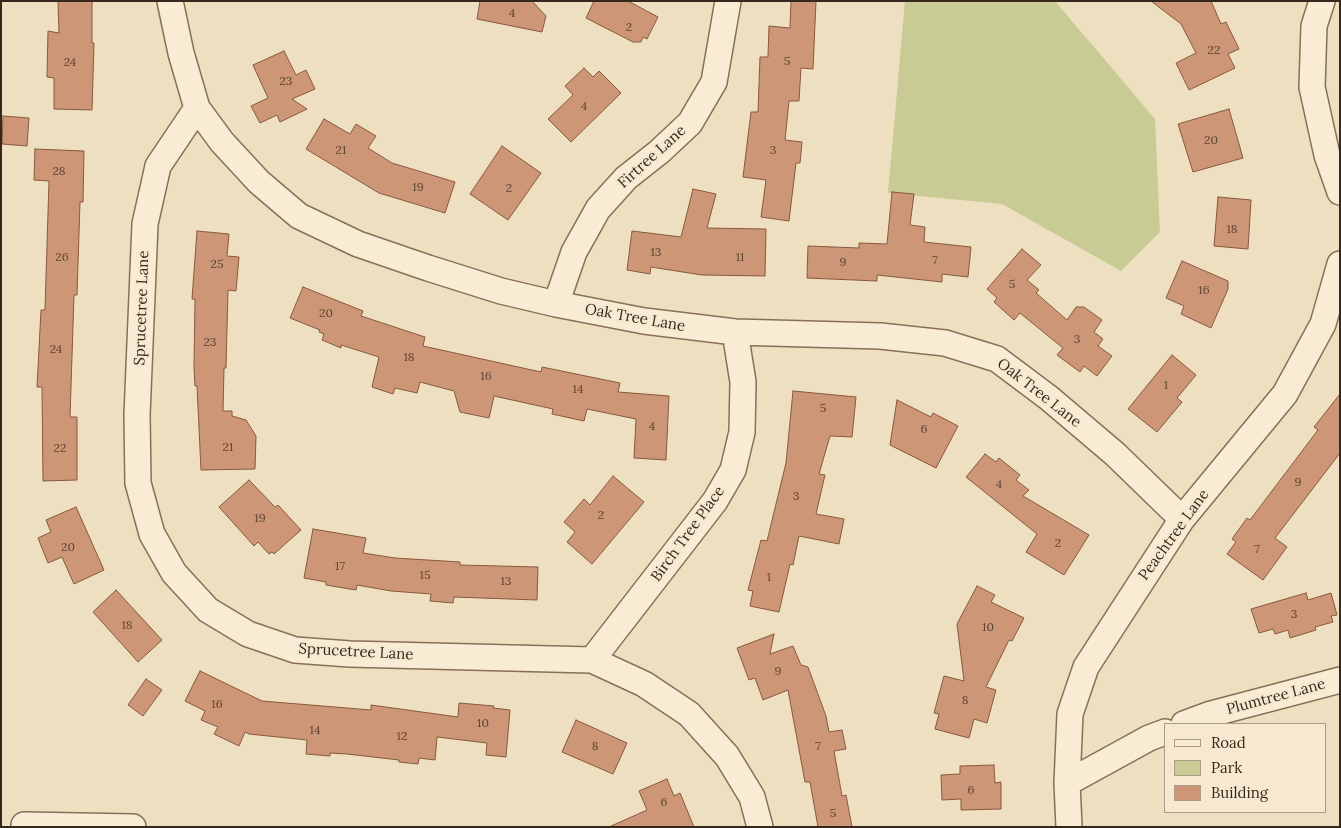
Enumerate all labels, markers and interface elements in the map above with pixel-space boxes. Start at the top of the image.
house number: 4 [509,7,515,21]
house number: 2 [626,21,632,35]
house number: 22 [1208,44,1220,58]
house number: 5 [784,55,790,69]
house number: 24 [64,56,76,70]
house number: 23 [280,75,292,89]
house number: 4 [581,100,587,114]
street label: Firtree Lane [614,122,690,192]
house number: 20 [1204,134,1218,148]
house number: 21 [336,144,346,158]
house number: 3 [770,144,776,158]
house number: 28 [52,165,66,179]
house number: 19 [412,181,424,195]
house number: 2 [506,182,512,196]
house number: 18 [1226,223,1238,237]
house number: 13 [650,246,662,260]
street label: Sprucetree Lane [131,250,153,366]
house number: 26 [55,251,69,265]
house number: 11 [736,251,744,265]
house number: 7 [932,254,938,268]
house number: 9 [840,256,846,270]
house number: 25 [211,258,223,272]
house number: 5 [1009,278,1015,292]
house number: 16 [1198,284,1210,298]
street label: Oak Tree Lane [583,300,687,336]
house number: 20 [319,307,333,321]
house number: 3 [1074,333,1080,347]
house number: 23 [204,336,216,350]
house number: 24 [50,343,62,357]
house number: 18 [403,351,415,365]
street label: Oak Tree Lane [993,355,1085,431]
house number: 16 [480,370,492,384]
house number: 1 [1164,379,1168,393]
house number: 14 [573,383,583,397]
house number: 5 [820,402,826,416]
house number: 4 [649,420,655,434]
house number: 6 [921,423,927,437]
house number: 21 [223,441,233,455]
house number: 22 [54,442,66,456]
house number: 9 [1295,476,1301,490]
house number: 4 [996,478,1002,492]
street label: Birch Tree Place [647,483,729,585]
street label: Peachtree Lane [1135,486,1213,584]
house number: 3 [793,490,799,504]
house number: 2 [598,509,604,523]
house number: 19 [254,512,266,526]
house number: 2 [1055,537,1061,551]
house number: 20 [61,541,75,555]
house number: 7 [1254,543,1260,557]
house number: 17 [335,560,345,574]
house number: 15 [420,569,430,583]
house number: 1 [767,571,771,585]
house number: 13 [500,575,512,589]
house number: 3 [1291,608,1297,622]
house number: 18 [121,619,133,633]
house number: 10 [982,621,994,635]
street label: Sprucetree Lane [298,640,414,664]
house number: 9 [775,665,781,679]
street label: Plumtree Lane [1225,675,1327,719]
house number: 8 [962,694,968,708]
house number: 16 [211,698,223,712]
house number: 10 [477,717,489,731]
legend [1164,723,1326,813]
house number: 14 [310,724,320,738]
house number: 12 [397,730,407,744]
text: Road [1211,733,1246,752]
house number: 8 [592,740,598,754]
house number: 7 [815,740,821,754]
text: Park [1211,758,1242,777]
text: Building [1211,783,1268,802]
house number: 6 [968,784,974,798]
house number: 6 [661,796,667,810]
house number: 5 [830,807,836,821]

